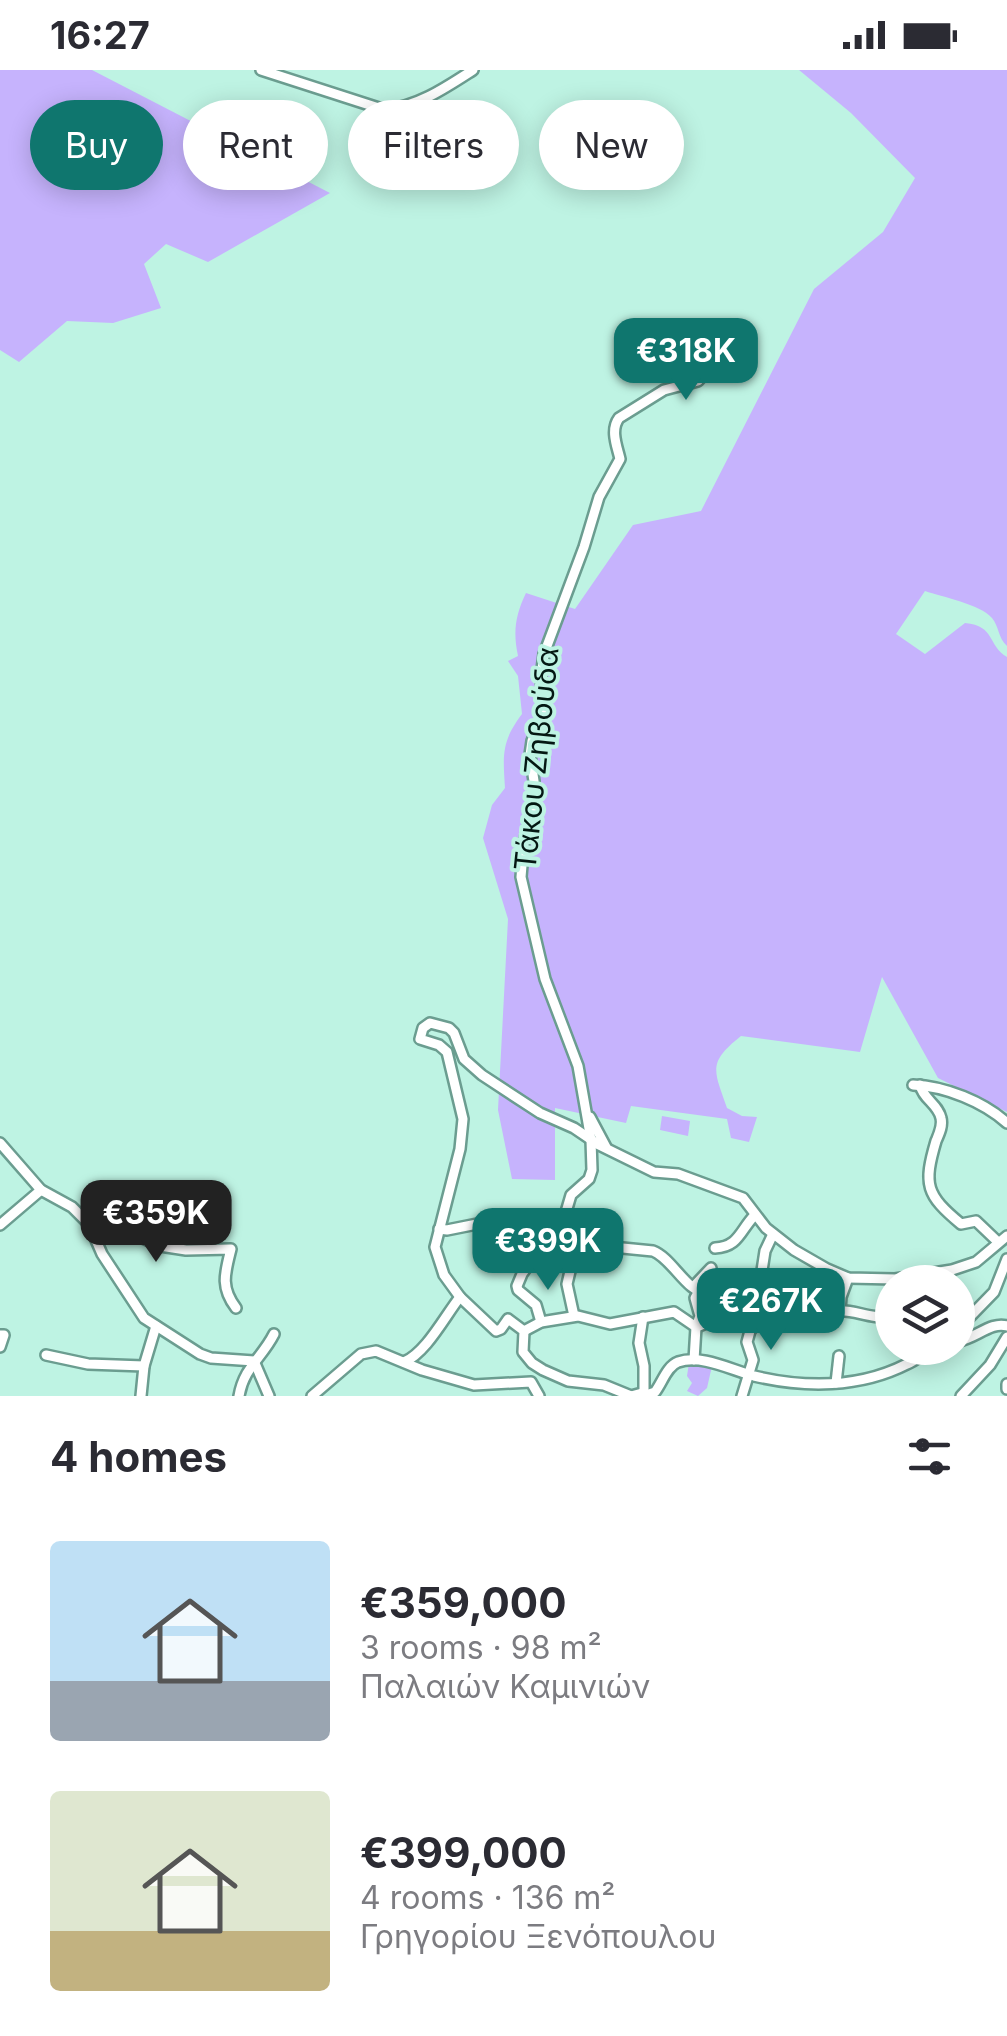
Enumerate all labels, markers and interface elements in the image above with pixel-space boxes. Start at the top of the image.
text: 16:27 [50,12,150,58]
chip: Buy [30,100,163,190]
chip: Rent [183,100,328,190]
chip: Filters [348,100,519,190]
chip: New [539,100,684,190]
pin: €318K [616,318,756,403]
text: €318K [636,331,736,370]
street label: Τάκου Ζηβούδα [506,645,566,873]
pin: €359K [86,1180,226,1265]
text: €359K [103,1193,209,1232]
pin: €399K [478,1208,618,1293]
text: €399K [494,1221,602,1260]
map controls [875,1265,975,1365]
button: layers [875,1265,975,1365]
pin: €267K [701,1268,841,1353]
text: €267K [719,1281,823,1320]
icon: filters [902,1429,957,1484]
text: 4 homes [50,1431,227,1482]
text: €359,000 [360,1577,567,1628]
icon: home [130,1581,250,1701]
text: 3 rooms · 98 m² [360,1628,602,1667]
text: Παλαιών Καμινιών [360,1667,650,1706]
text: €399,000 [360,1827,567,1878]
icon: home [130,1831,250,1951]
text: 4 rooms · 136 m² [360,1878,616,1917]
text: Γρηγορίου Ξενόπουλου [360,1917,716,1956]

